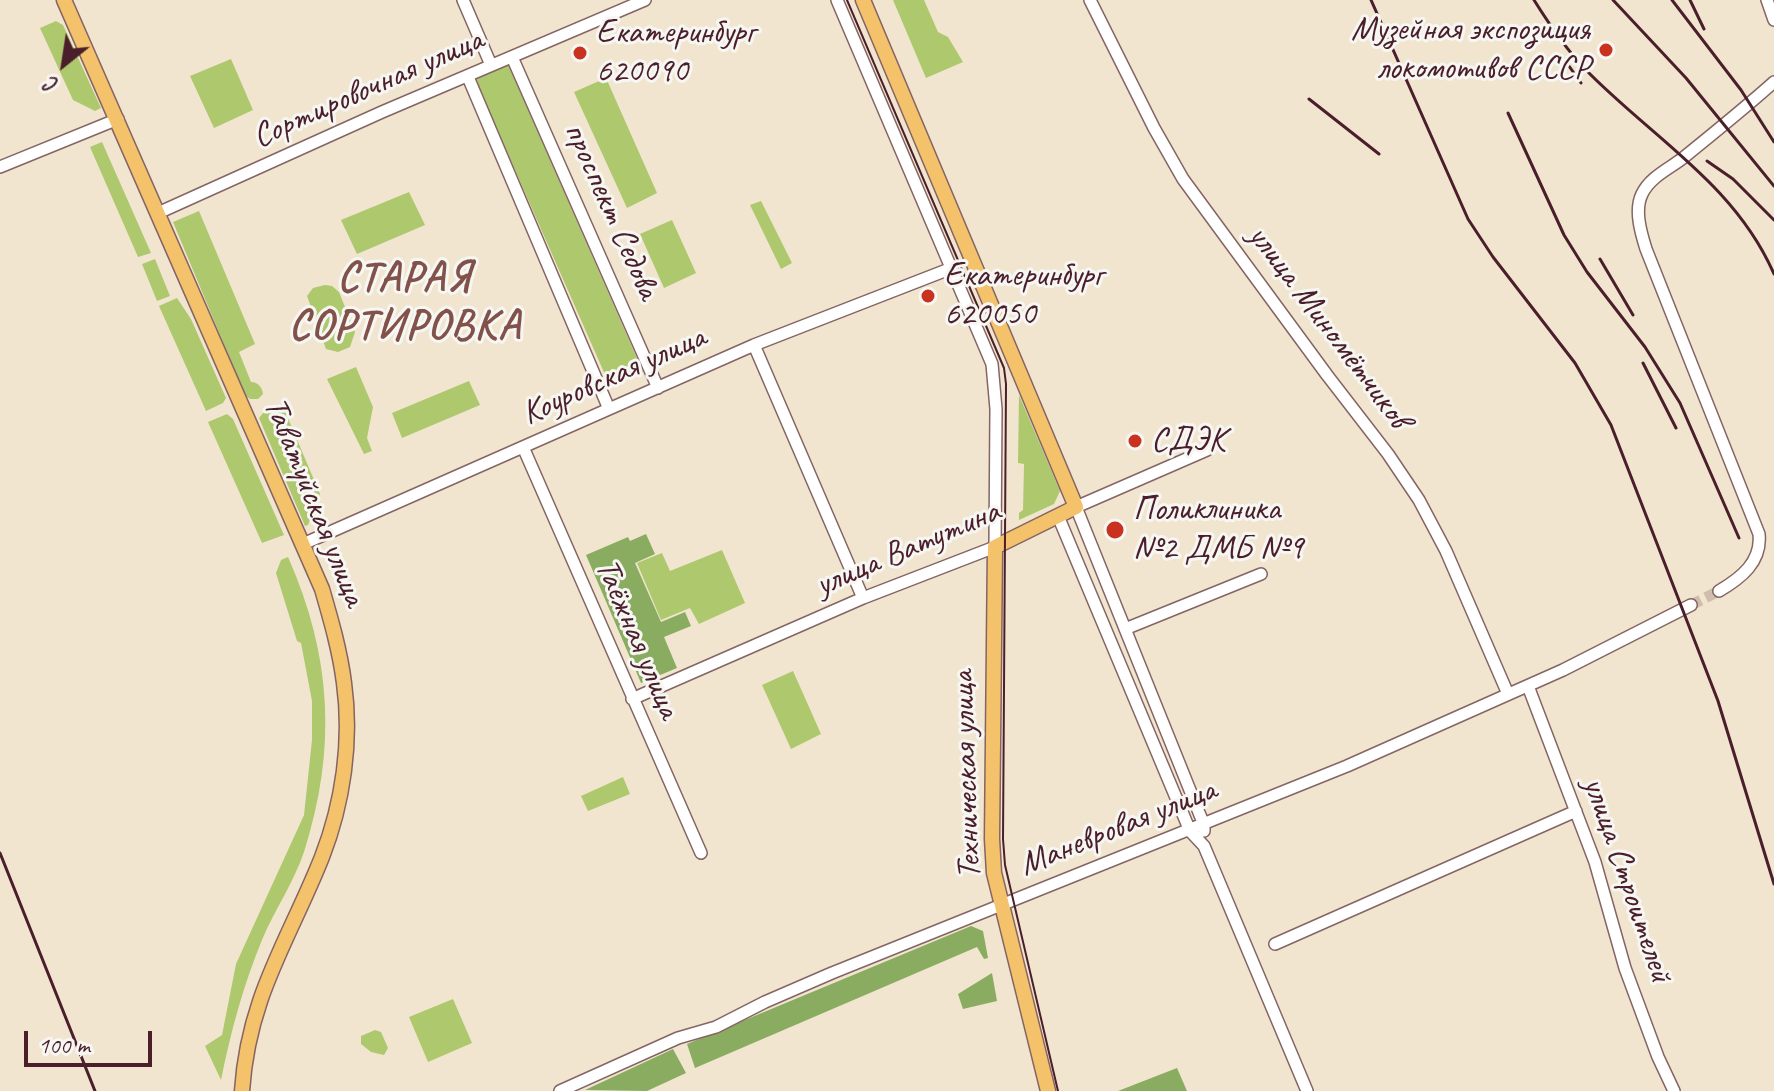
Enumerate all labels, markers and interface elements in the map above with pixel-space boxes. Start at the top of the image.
place label: Музейная экспозиция локомотивов СССР [1351,10,1590,90]
place label: Екатеринбург 620090 [596,13,755,92]
street label: Сортировочная улица [246,20,490,158]
north arrow [24,24,104,104]
marker: Музейная экспозиция локомотивов СССР [1597,41,1615,59]
marker: Екатеринбург 620090 [571,44,589,62]
text: С [40,70,64,100]
street label: проспект Седова [554,116,668,306]
street label: улица Миномётчиков [1238,217,1418,437]
district label: СТАРАЯ СОРТИРОВКА [283,254,527,352]
place label: Екатеринбург 620050 [944,256,1103,336]
marker: Екатеринбург 620050 [919,287,937,305]
street label: Коуровская улица [516,317,712,435]
street label: Таватуйская улица [254,392,374,612]
place label: СДЭК [1151,421,1225,461]
marker: СДЭК [1126,432,1144,450]
place label: Поликлиника №2 ДМБ №9 [1133,490,1303,570]
street label: улица Ватутина [810,492,1006,606]
marker: Поликлиника №2 ДМБ №9 [1104,519,1126,541]
street label: Таёжная улица [585,553,689,725]
street label: Техническая улица [943,670,991,880]
street label: Маневровая улица [1014,770,1222,886]
street label: улица Строителей [1573,772,1681,988]
scale bar [28,1015,156,1065]
text: 100 m [38,1030,90,1060]

